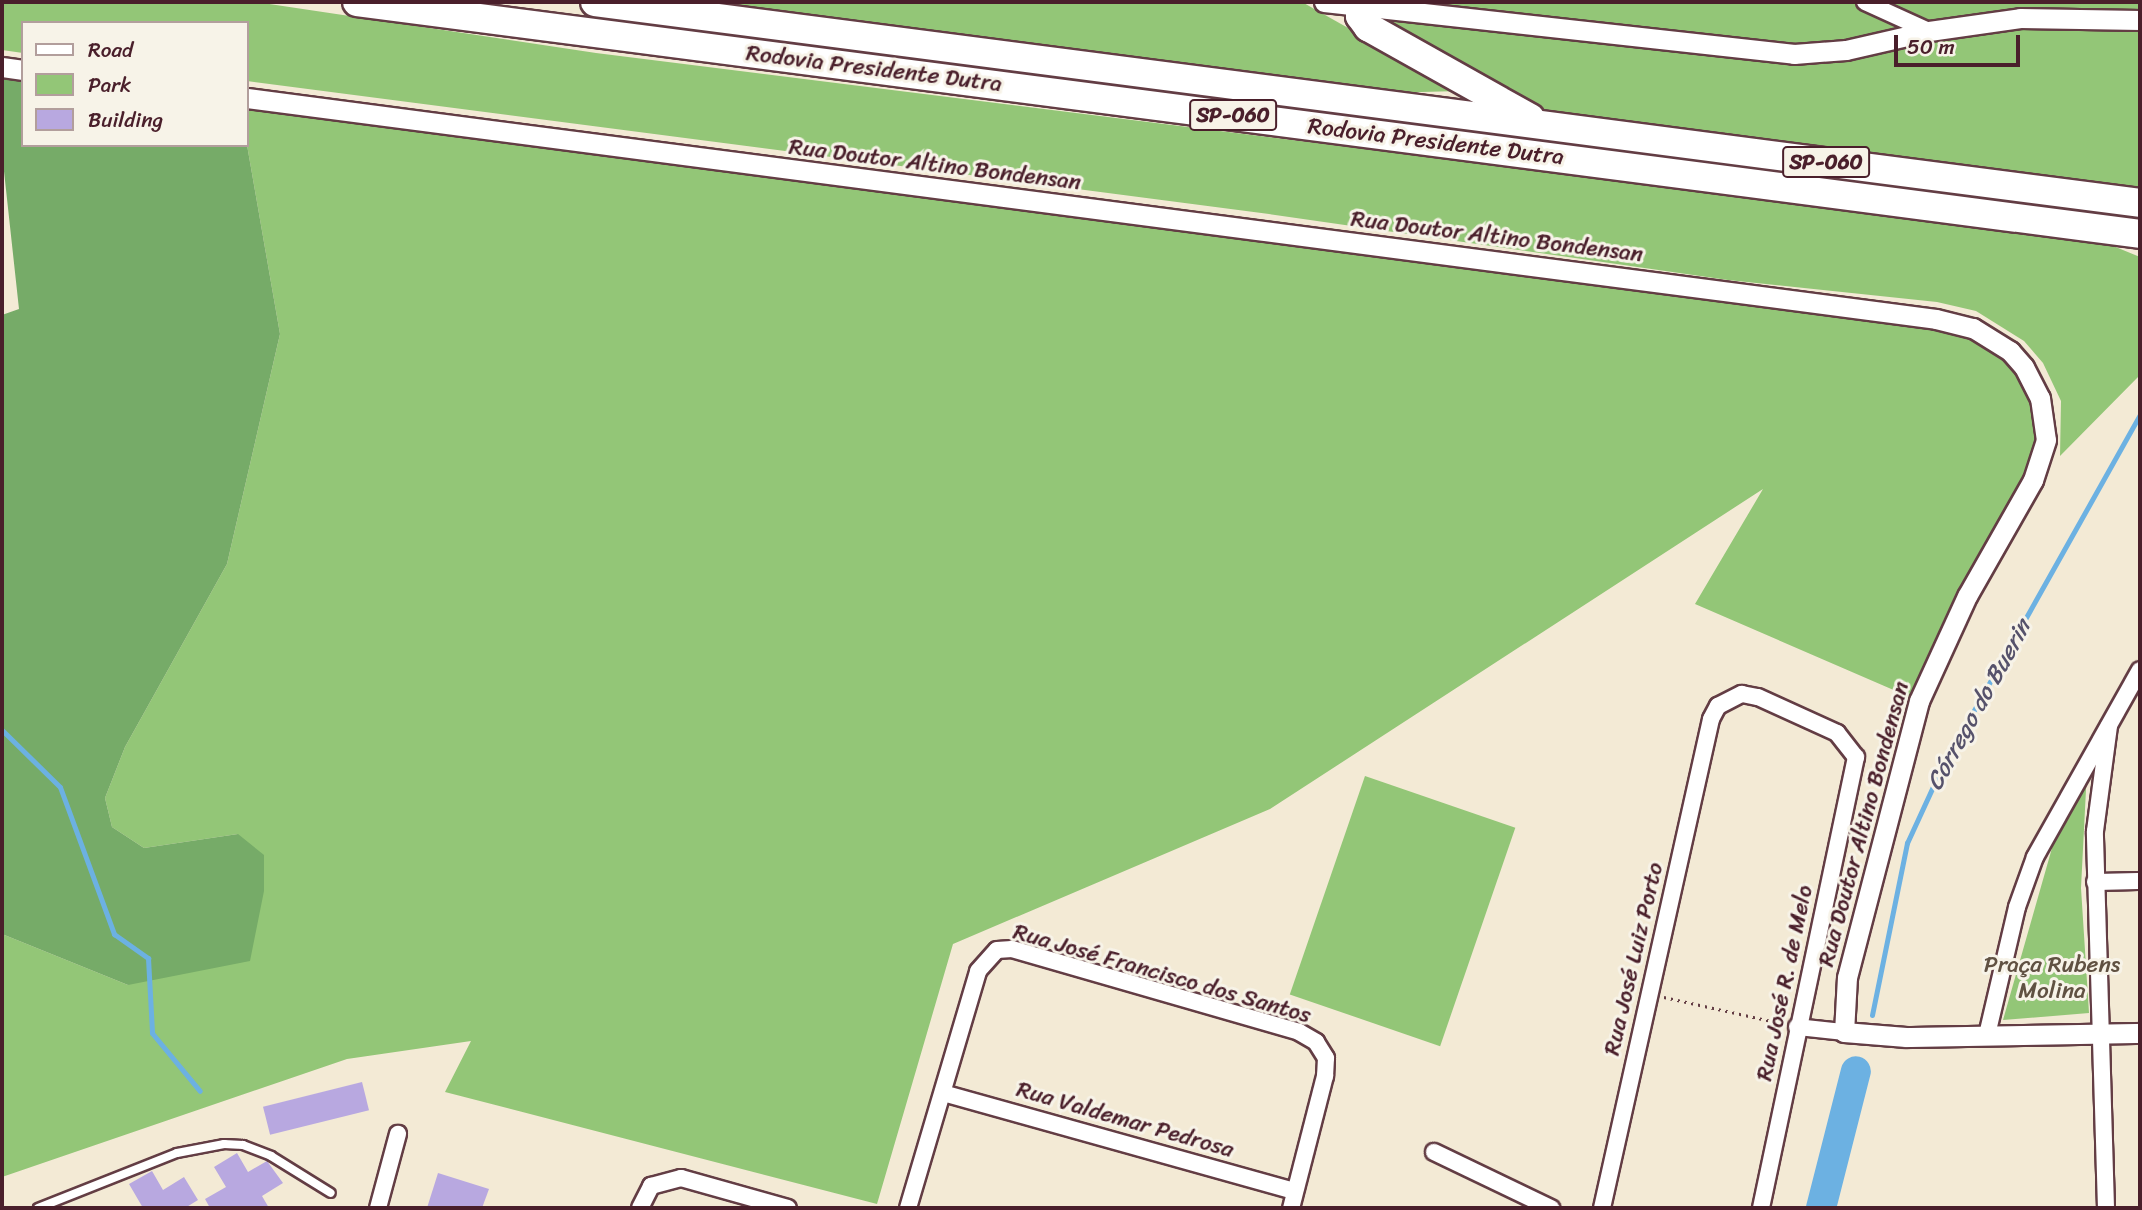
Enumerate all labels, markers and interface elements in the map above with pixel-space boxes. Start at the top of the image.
legend [21,21,248,147]
scale bar [1897,21,2023,65]
text: 50 m [1907,28,1955,66]
text: Road [88,31,133,69]
street label: Rodovia Presidente Dutra [745,40,1003,98]
text: Park [88,66,131,104]
road number: SP-060 [1188,97,1278,132]
text: Building [88,101,163,139]
street label: Rodovia Presidente Dutra [1307,113,1565,171]
street label: Rua Doutor Altino Bondensan [786,133,1084,197]
road number: SP-060 [1780,144,1871,180]
street label: Rua Doutor Altino Bondensan [1348,205,1646,269]
water label: Córrego do Buerin [1920,615,2038,795]
street label: Rua Doutor Altino Bondensan [1812,677,1916,971]
street label: Rua José Luiz Porto [1598,860,1670,1058]
street label: Rua José R. de Melo [1751,882,1819,1084]
street label: Rua José Francisco dos Santos [1010,918,1314,1030]
park label: Praça Rubens Molina [1984,951,2120,1005]
street label: Rua Valdemar Pedrosa [1014,1076,1236,1164]

